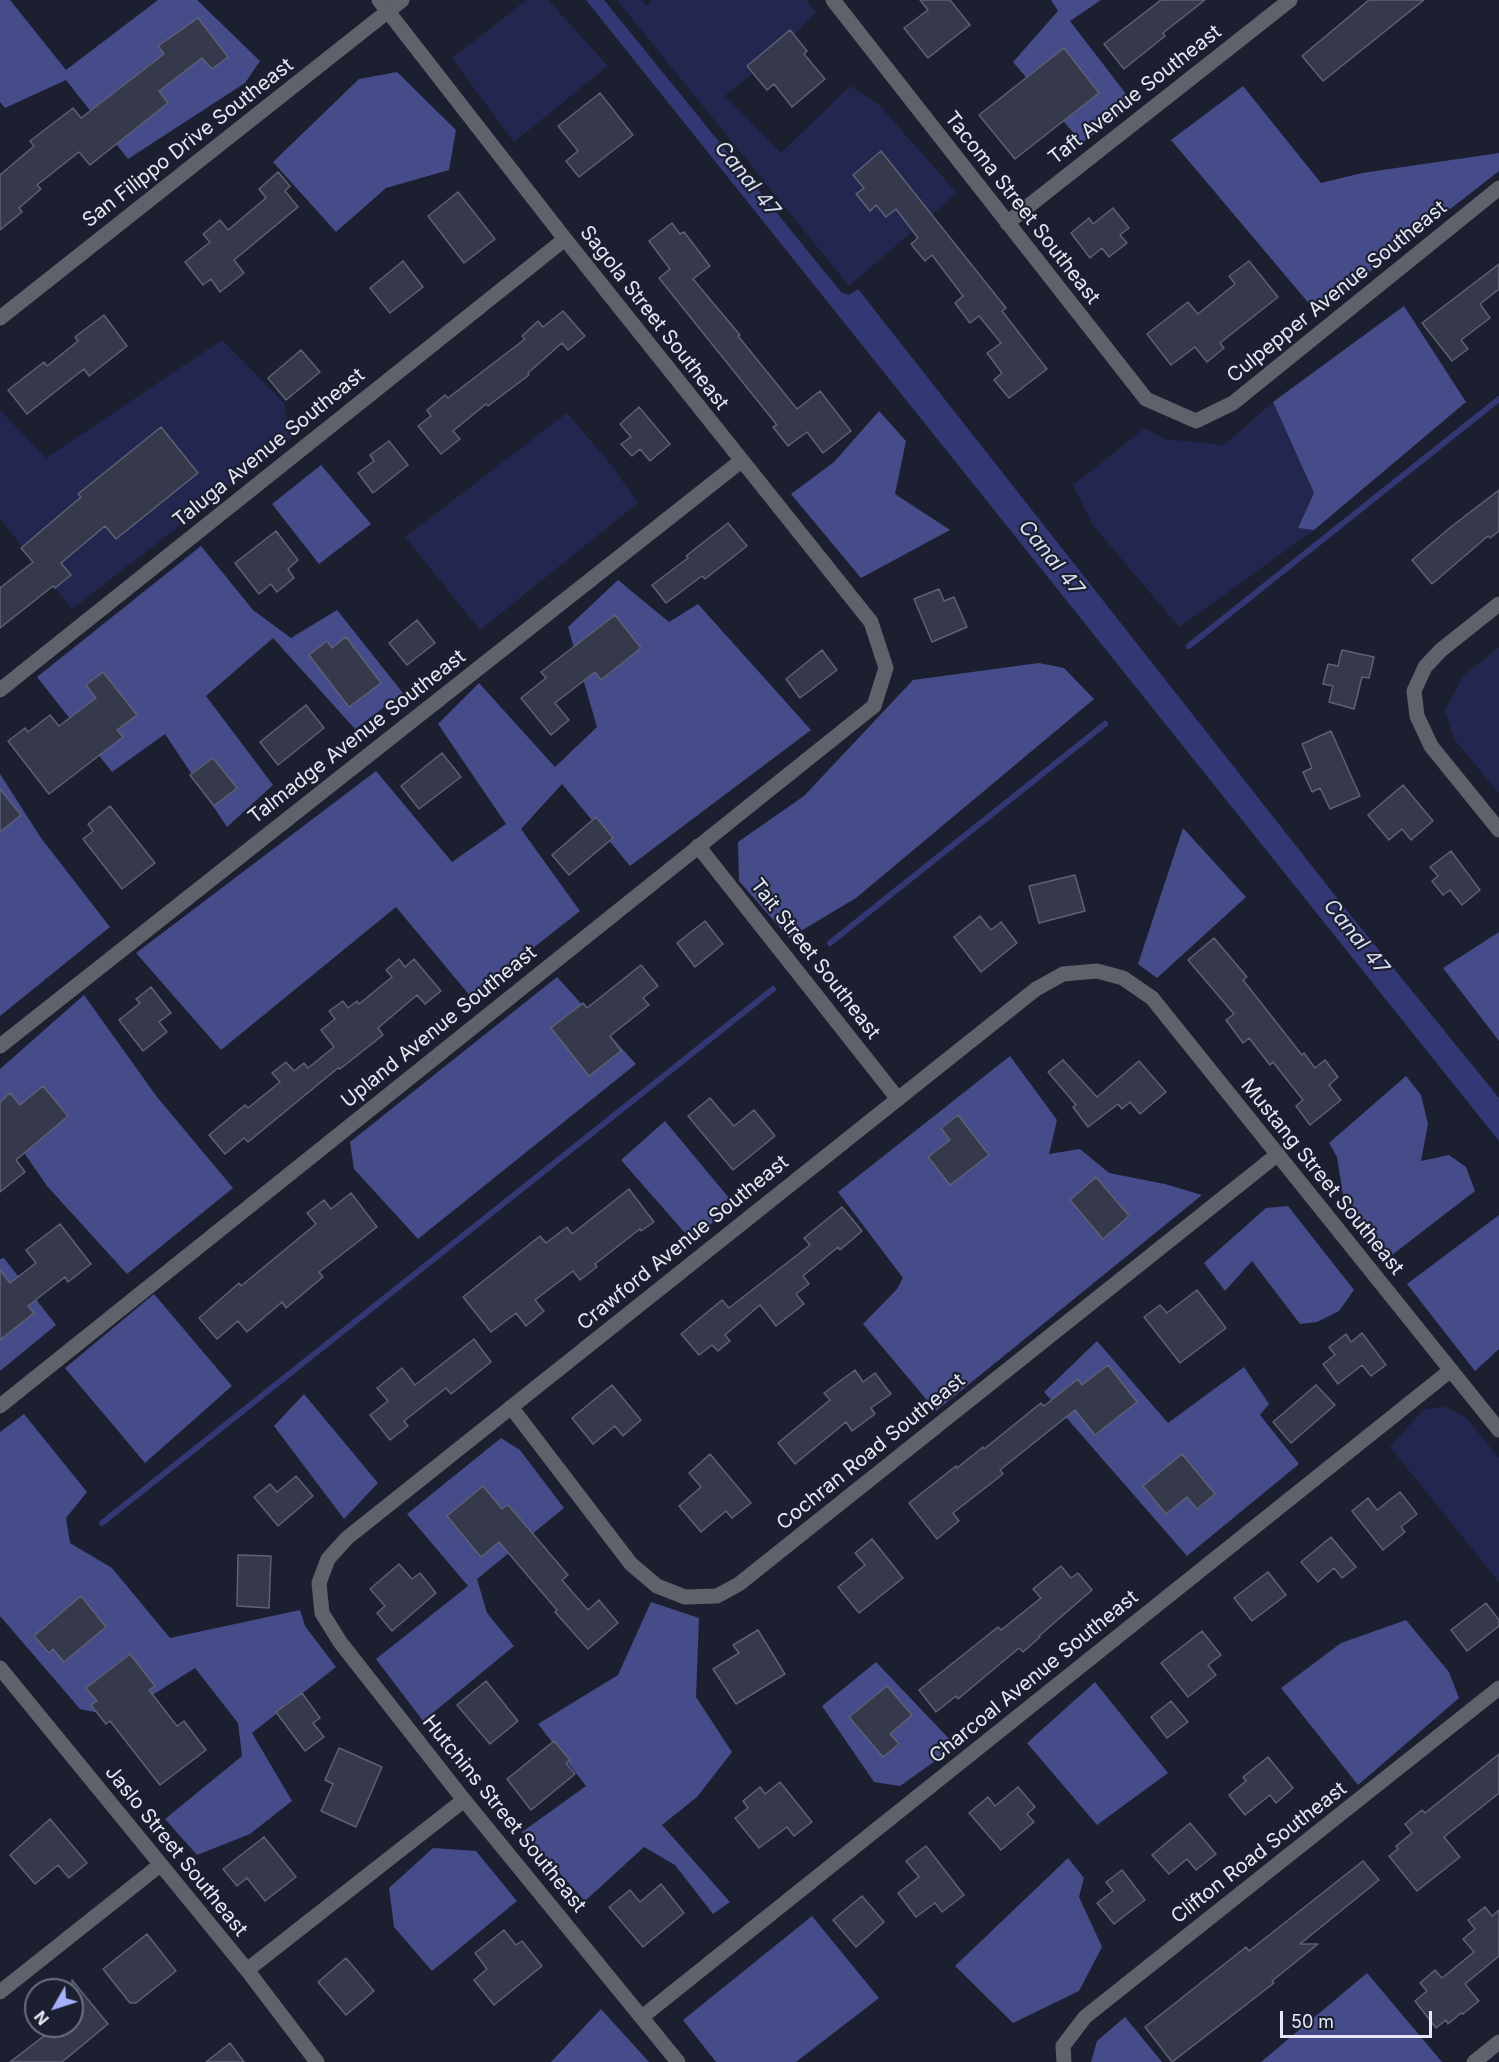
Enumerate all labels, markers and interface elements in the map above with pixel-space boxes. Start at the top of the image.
street label: Taft Avenue Southeast [1044,20,1226,170]
street label: San Filippo Drive Southeast [78,53,298,233]
street label: Tacoma Street Southeast [939,107,1105,309]
water label: Canal 47 [709,136,785,222]
street label: Culpepper Avenue Southeast [1222,196,1452,388]
street label: Sagola Street Southeast [575,221,733,415]
street label: Taluga Avenue Southeast [168,363,370,533]
water label: Canal 47 [1013,515,1089,601]
street label: Talmadge Avenue Southeast [244,645,470,829]
street label: Tait Street Southeast [745,874,885,1044]
water label: Canal 47 [1318,894,1394,980]
street label: Upland Avenue Southeast [337,941,541,1113]
street label: Mustang Street Southeast [1235,1074,1409,1280]
street label: Crawford Avenue Southeast [573,1150,793,1336]
street label: Cochran Road Southeast [772,1369,970,1535]
street label: Charcoal Avenue Southeast [925,1585,1143,1769]
street label: Hutchins Street Southeast [417,1711,591,1917]
street label: Jaslo Street Southeast [100,1761,252,1941]
street label: Clifton Road Southeast [1167,1777,1351,1929]
north arrow [24,1978,84,2038]
scale bar [1283,1999,1434,2037]
text: N [30,2007,53,2029]
text: 50 m [1291,2011,1334,2032]

